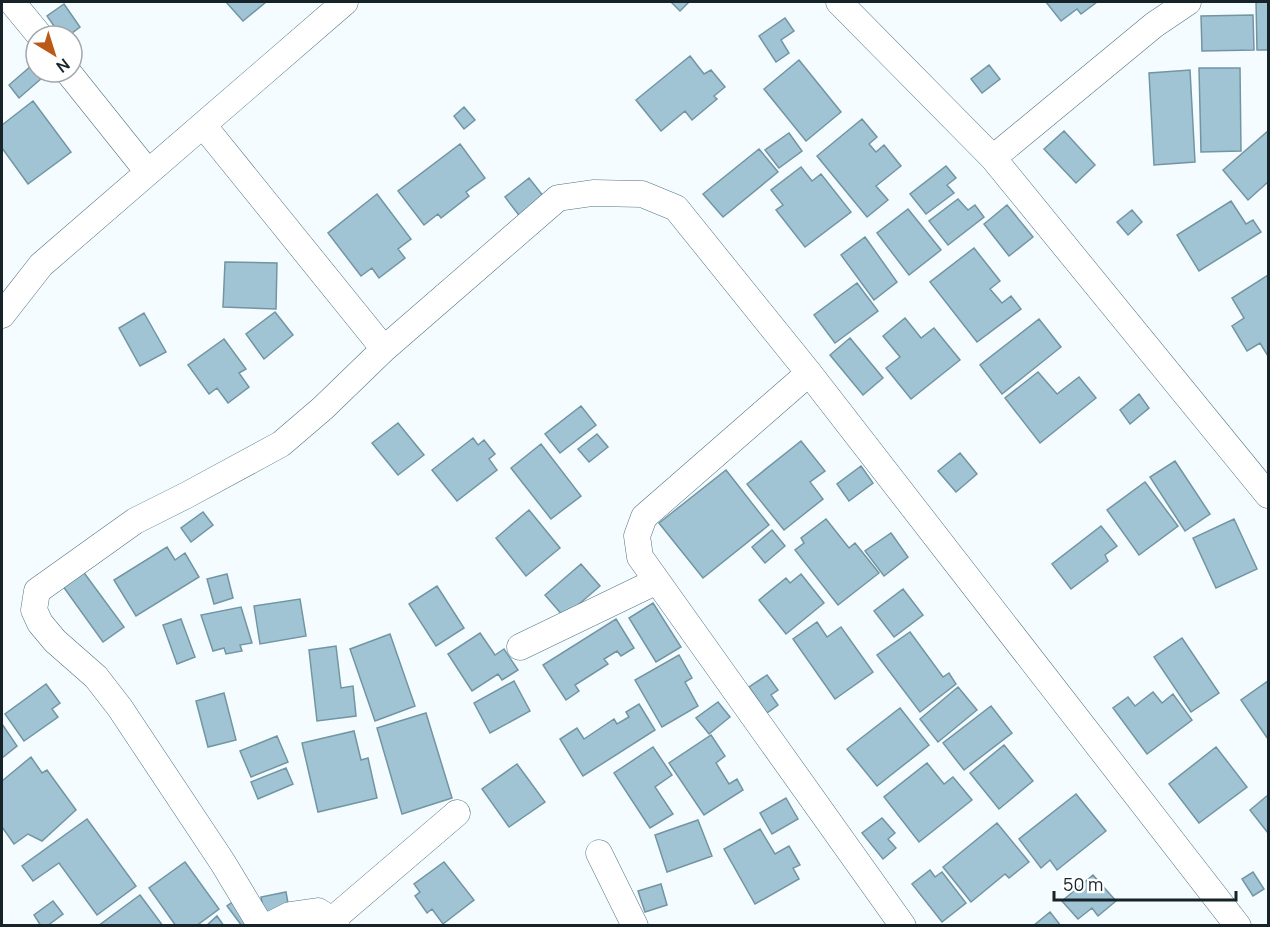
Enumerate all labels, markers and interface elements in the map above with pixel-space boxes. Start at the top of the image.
north arrow [24,24,84,84]
text: N [52,54,75,78]
scale bar [1054,864,1236,902]
text: 50 m [1063,872,1103,896]

